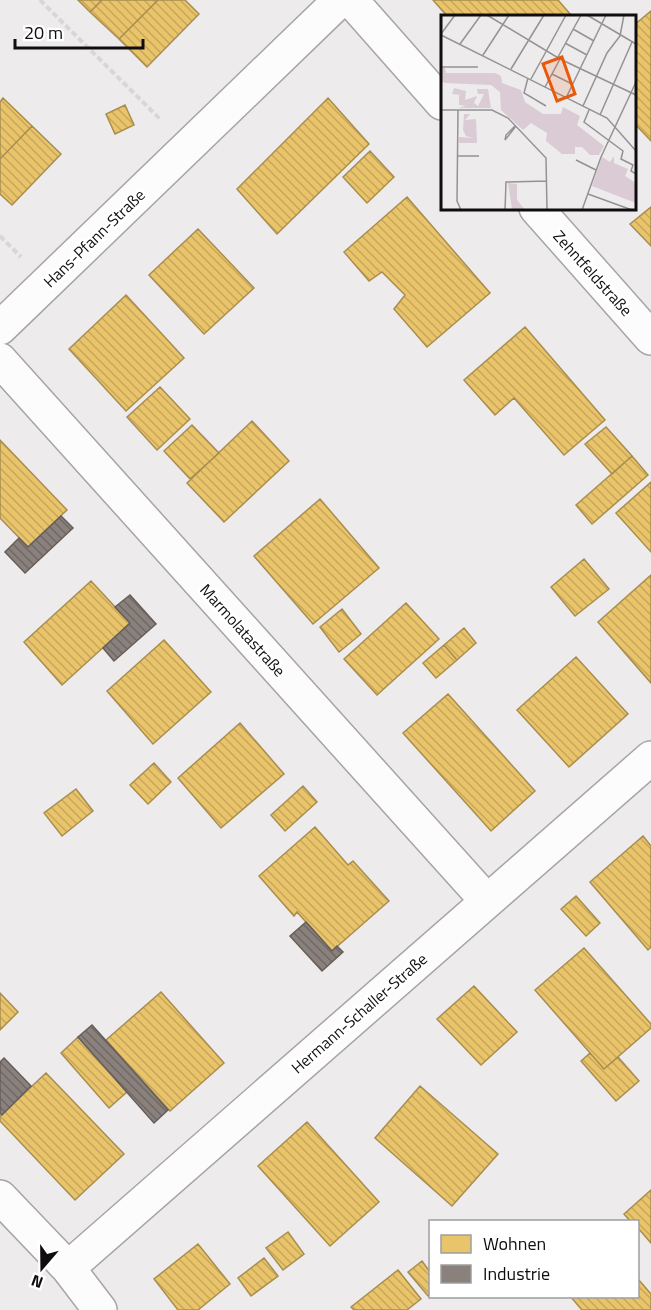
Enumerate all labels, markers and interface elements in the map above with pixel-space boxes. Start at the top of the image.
scale bar [15,12,142,50]
inset map [441,15,636,210]
text: 20 m [24,19,63,46]
street label: Hans-Pfann-Straße [38,183,150,293]
street label: Zehntfeldstraße [548,225,638,321]
street label: Marmolatastraße [195,578,291,682]
street label: Hermann-Schaller-Straße [286,947,432,1079]
legend [429,1220,639,1298]
text: Wohnen [483,1230,546,1257]
north arrow [12,1238,72,1298]
text: Industrie [483,1260,550,1287]
text: N [28,1269,46,1295]

